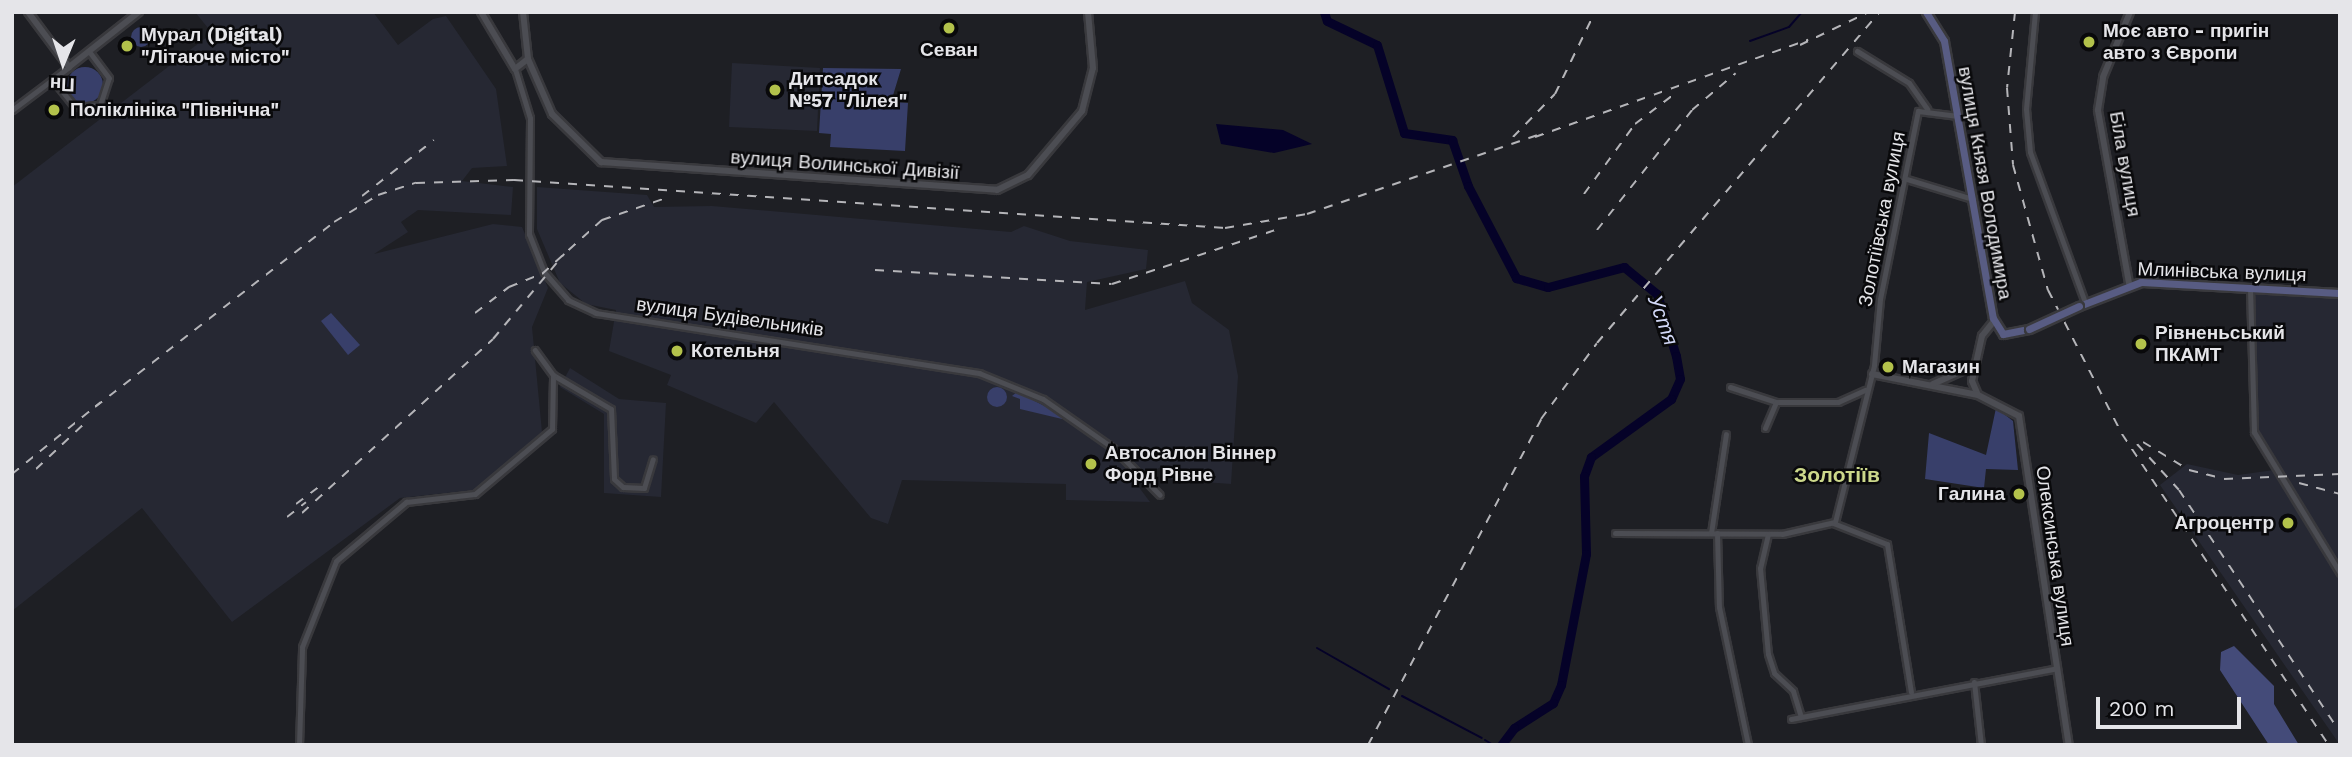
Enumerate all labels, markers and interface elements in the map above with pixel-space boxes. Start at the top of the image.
marker: Севан [941,20,957,36]
place label: Моє авто - пригін авто з Європи [2103,20,2269,64]
place label: Мурал (Digital) "Літаюче місто" [141,24,290,68]
north arrow [28,28,98,98]
marker: Моє авто - пригін авто з Європи [2081,34,2097,50]
marker: Мурал (Digital) "Літаюче місто" [119,38,135,54]
place label: Севан [920,39,978,61]
street label: вулиця Князя Володимира [1953,65,2017,301]
place label: Дитсадок №57 "Лілея" [789,68,908,112]
text: Пн [49,73,75,96]
marker: Дитсадок №57 "Лілея" [767,82,783,98]
place label: Поліклініка "Північна" [70,99,279,121]
marker: Поліклініка "Північна" [44,100,64,120]
street label: Біла вулиця [2105,110,2145,218]
street label: Золотіївська вулиця [1854,129,1910,309]
street label: вулиця Волинської Дивізії [730,146,960,184]
street label: Млинівська вулиця [2137,258,2307,286]
water label: Устя [1642,291,1684,349]
street label: вулиця Будівельників [635,293,825,341]
place label: Рівненьський ПКАМТ [2155,322,2285,366]
marker: Рівненьський ПКАМТ [2133,336,2149,352]
place label: Котельня [691,340,780,362]
marker: Котельня [669,343,685,359]
place label: Магазин [1902,356,1980,378]
marker: Магазин [1880,359,1896,375]
place label: Автосалон Віннер Форд Рівне [1105,442,1276,486]
marker: Автосалон Віннер Форд Рівне [1083,456,1099,472]
district label: Золотіїв [1794,462,1880,488]
street label: Олексинська вулиця [2031,464,2079,648]
place label: Галина [1938,483,2005,505]
marker: Галина [2011,486,2027,502]
place label: Агроцентр [2175,512,2274,534]
marker: Агроцентр [2280,515,2296,531]
scale bar [2100,684,2245,728]
text: 200 m [2109,696,2175,721]

